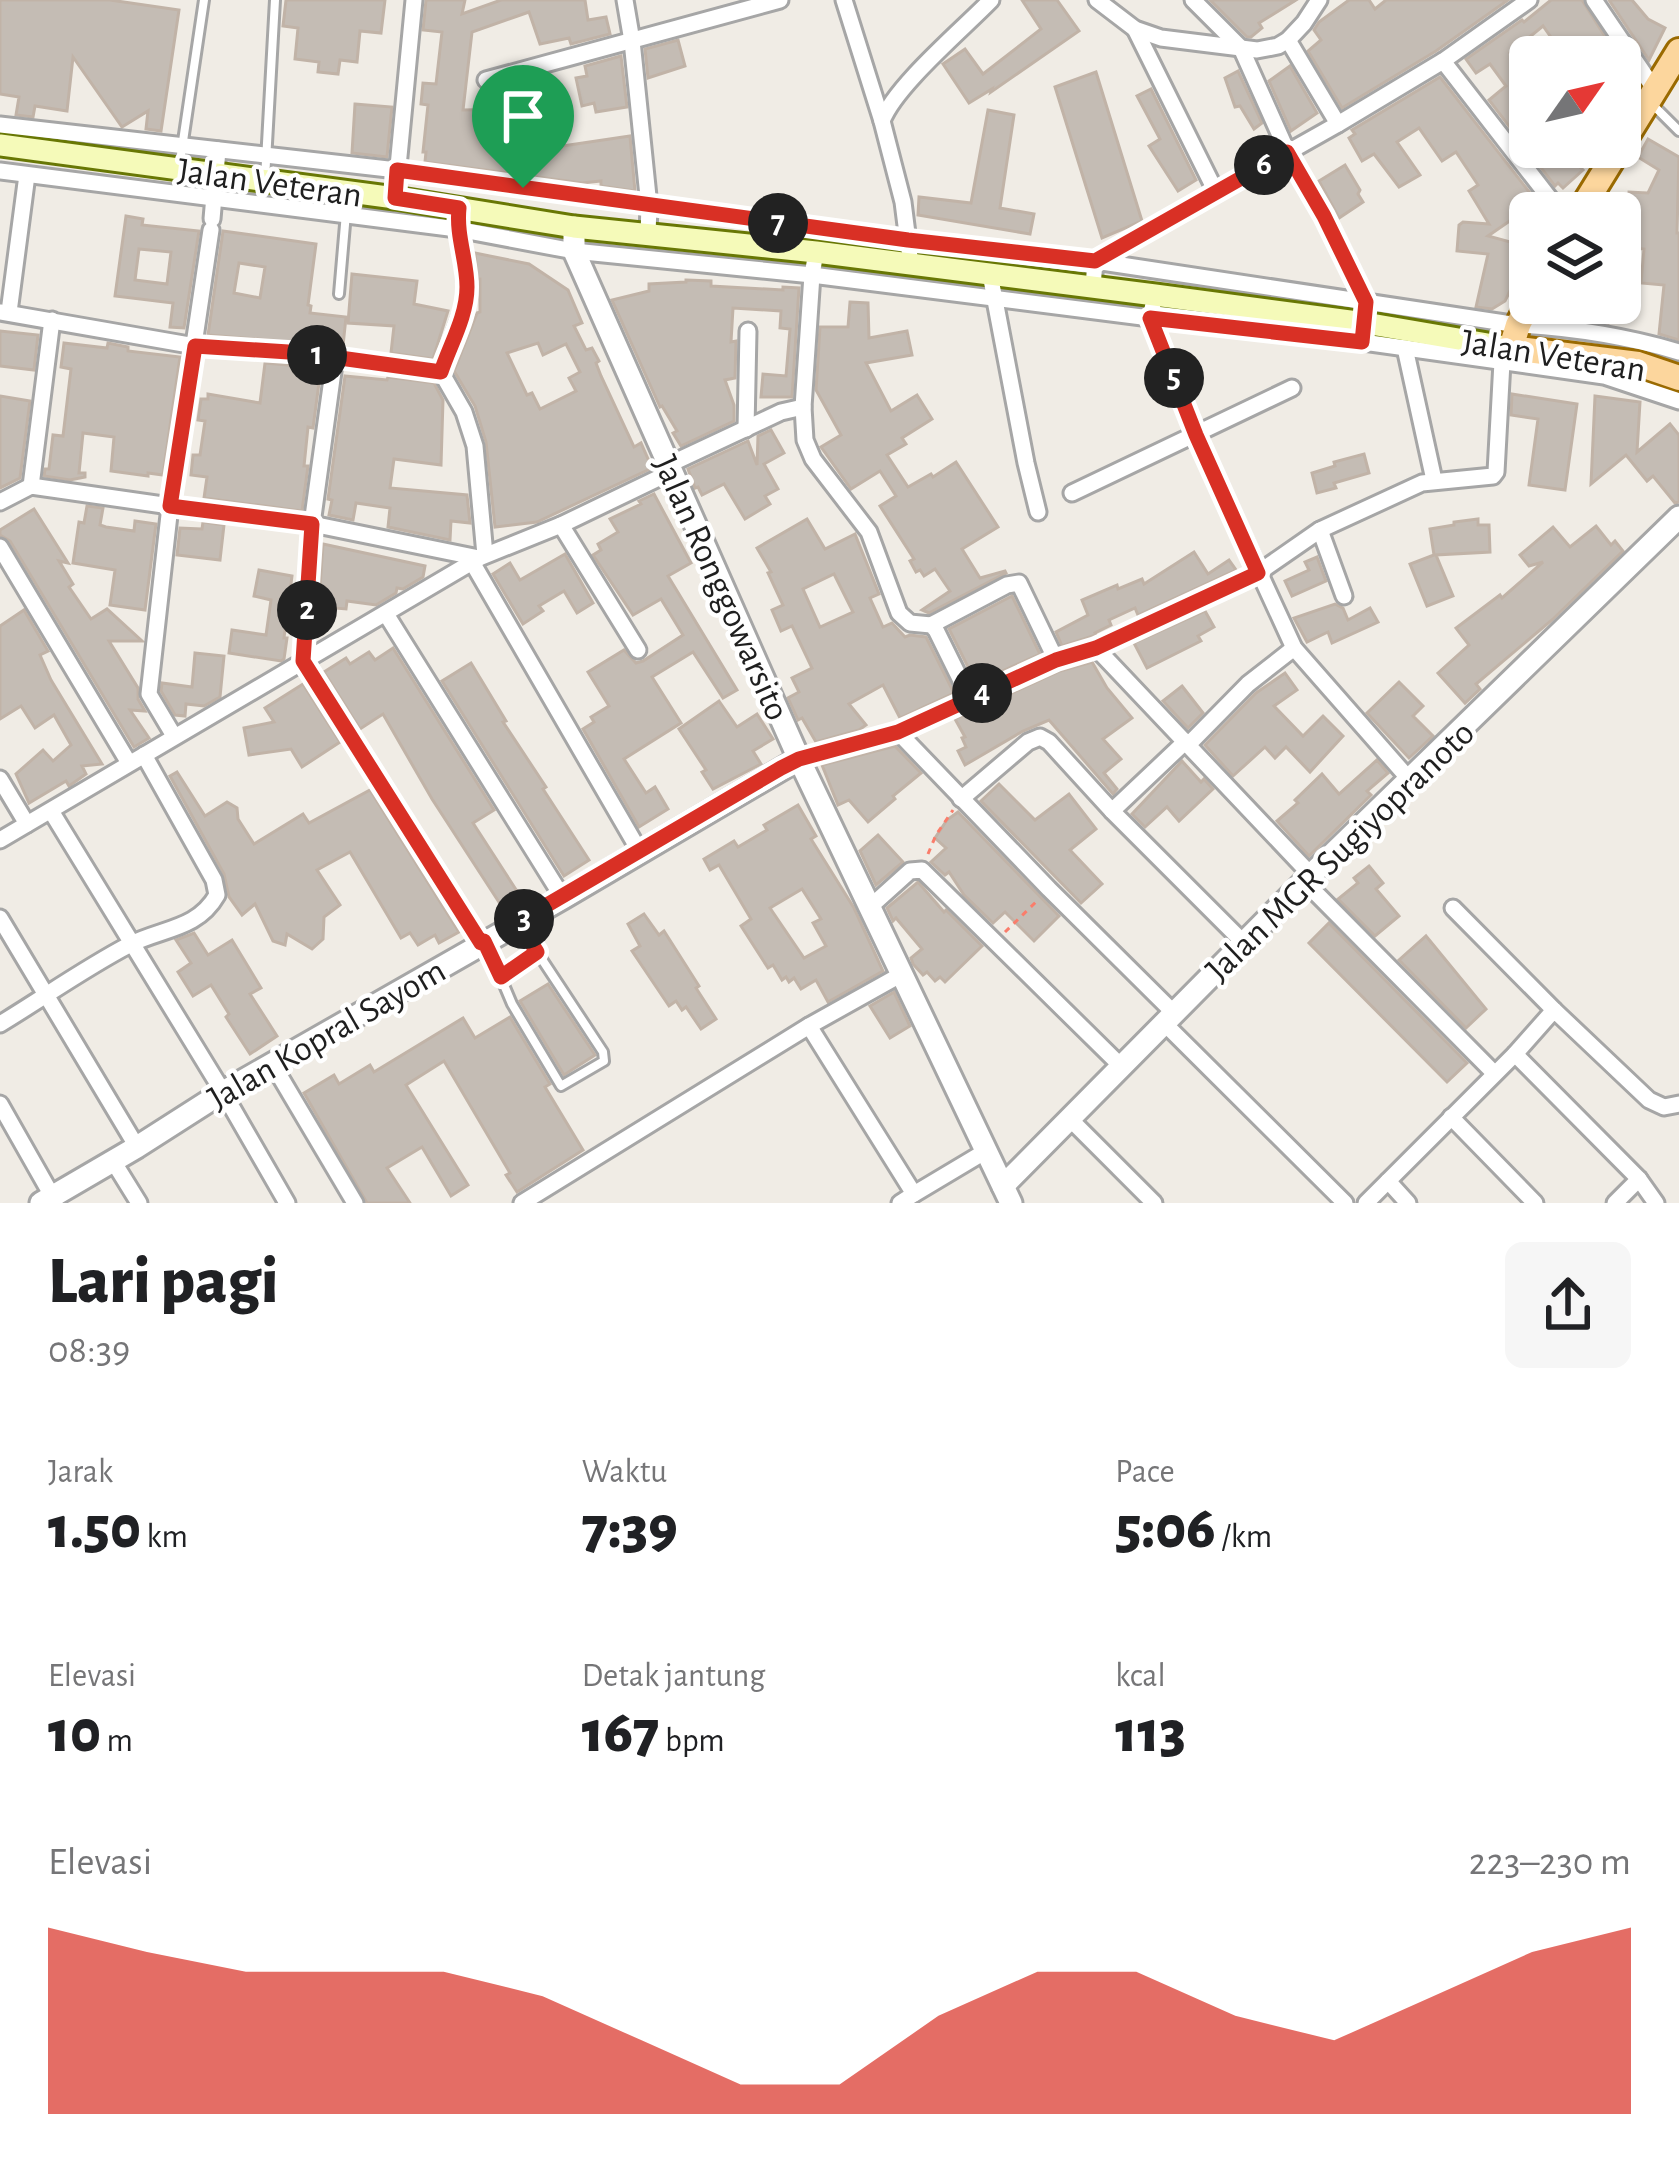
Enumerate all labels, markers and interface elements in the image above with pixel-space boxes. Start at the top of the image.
north arrow [1509,36,1641,168]
map controls [1509,36,1641,324]
pin [472,65,574,188]
icon: arrive [490,83,556,149]
pin: 6 [1234,135,1294,195]
text: 6 [1256,148,1272,181]
street label: Jalan Veteran [175,152,364,214]
button: layers [1509,192,1641,324]
pin: 7 [748,193,808,253]
text: 7 [771,206,785,239]
street label: Jalan Veteran [1459,324,1648,388]
pin: 1 [287,325,347,385]
text: 1 [311,338,323,371]
pin: 5 [1144,348,1204,408]
text: 5 [1167,361,1181,394]
street label: Jalan Ronggowarsito [647,450,796,726]
pin: 2 [277,580,337,640]
text: 2 [299,593,315,626]
pin: 4 [952,663,1012,723]
text: 4 [974,676,990,709]
street label: Jalan MGR Sugiyopranoto [1199,714,1481,988]
pin: 3 [494,889,554,949]
text: 3 [517,902,531,935]
street label: Jalan Kopral Sayom [202,952,452,1117]
button: share [1505,1242,1631,1368]
text: Lari pagi [48,1249,279,1315]
text: 08:39 [48,1331,130,1370]
text: Jarak [48,1456,113,1489]
text: Waktu [582,1456,667,1489]
text: Pace [1115,1456,1175,1489]
text: 1.50 [48,1499,141,1559]
text: 7:39 [582,1499,677,1559]
text: 5:06 [1115,1499,1216,1559]
text: km [141,1521,188,1554]
text: /km [1216,1521,1272,1554]
text: Elevasi [48,1660,136,1693]
text: Detak jantung [582,1660,765,1693]
text: kcal [1115,1660,1166,1693]
text: 10 [48,1703,101,1763]
text: 167 [582,1703,659,1763]
text: 113 [1115,1703,1186,1763]
text: m [101,1725,133,1758]
text: bpm [659,1725,725,1758]
text: Elevasi [48,1843,152,1882]
text: 223–230 m [1469,1843,1631,1882]

